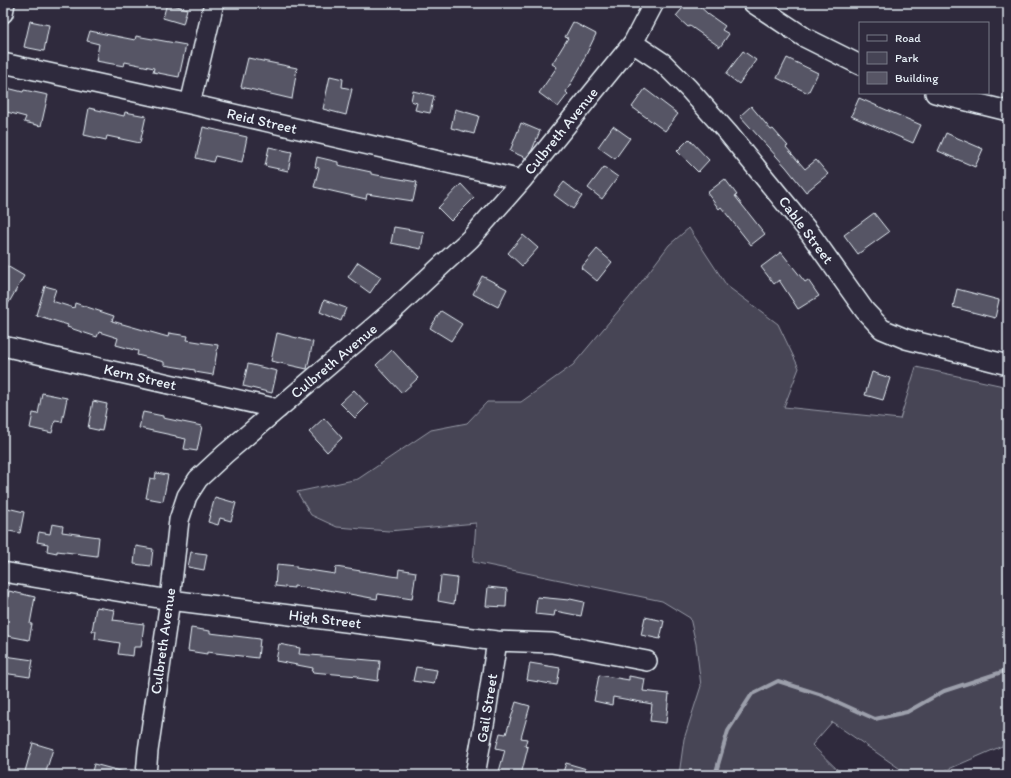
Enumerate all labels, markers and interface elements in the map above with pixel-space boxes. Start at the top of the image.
legend [859,22,989,94]
text: Road [895,31,921,45]
text: Park [895,51,919,65]
text: Building [895,71,939,85]
street label: Culbreth Avenue [520,84,602,178]
street label: Reid Street [225,104,299,138]
street label: Cable Street [775,193,838,268]
street label: Culbreth Avenue [287,320,381,402]
street label: Kern Street [102,360,178,394]
street label: Culbreth Avenue [147,587,179,695]
street label: High Street [288,606,363,632]
street label: Gail Street [473,672,501,744]

